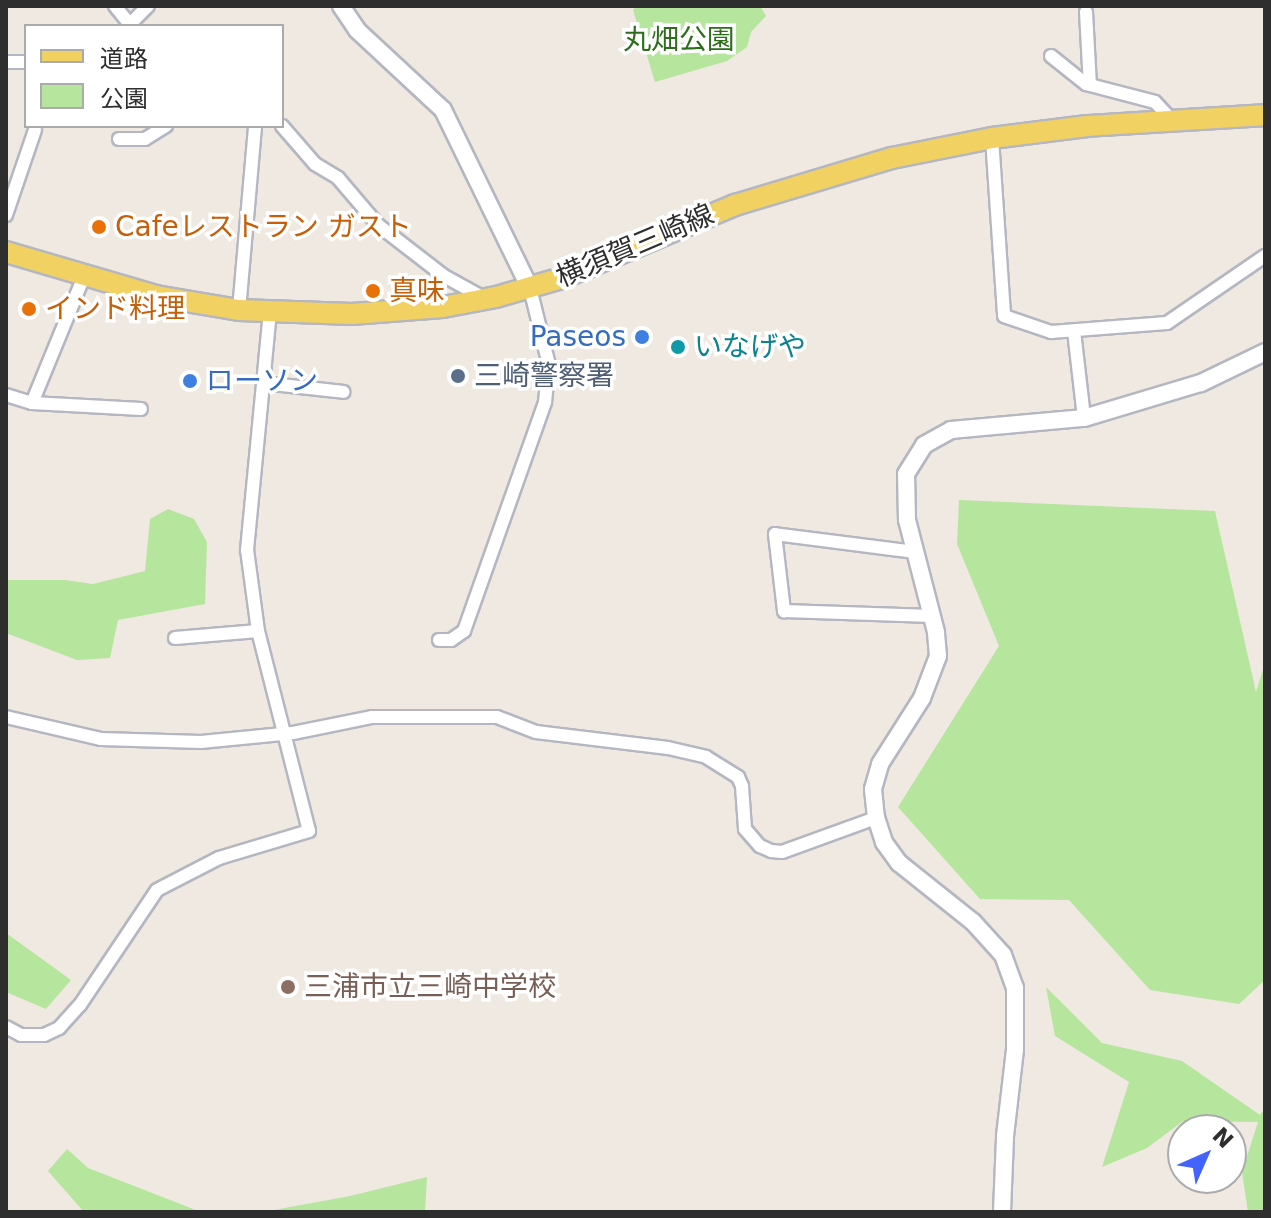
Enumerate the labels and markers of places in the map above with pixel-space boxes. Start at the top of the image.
place label: Cafeレストラン ガスト [115,210,412,244]
marker: Cafeレストラン ガスト [90,218,108,236]
place label: 真味 [389,274,445,308]
marker: 真味 [364,282,382,300]
place label: インド料理 [45,292,185,326]
marker: インド料理 [20,300,38,318]
place label: Paseos [530,320,626,354]
marker: Paseos [633,328,651,346]
place label: いなげや [694,330,806,364]
marker: いなげや [669,338,687,356]
place label: 三崎警察署 [474,359,614,393]
place label: ローソン [206,364,318,398]
marker: 三崎警察署 [449,367,467,385]
marker: ローソン [181,372,199,390]
place label: 三浦市立三崎中学校 [304,970,556,1004]
marker: 三浦市立三崎中学校 [279,978,297,996]

